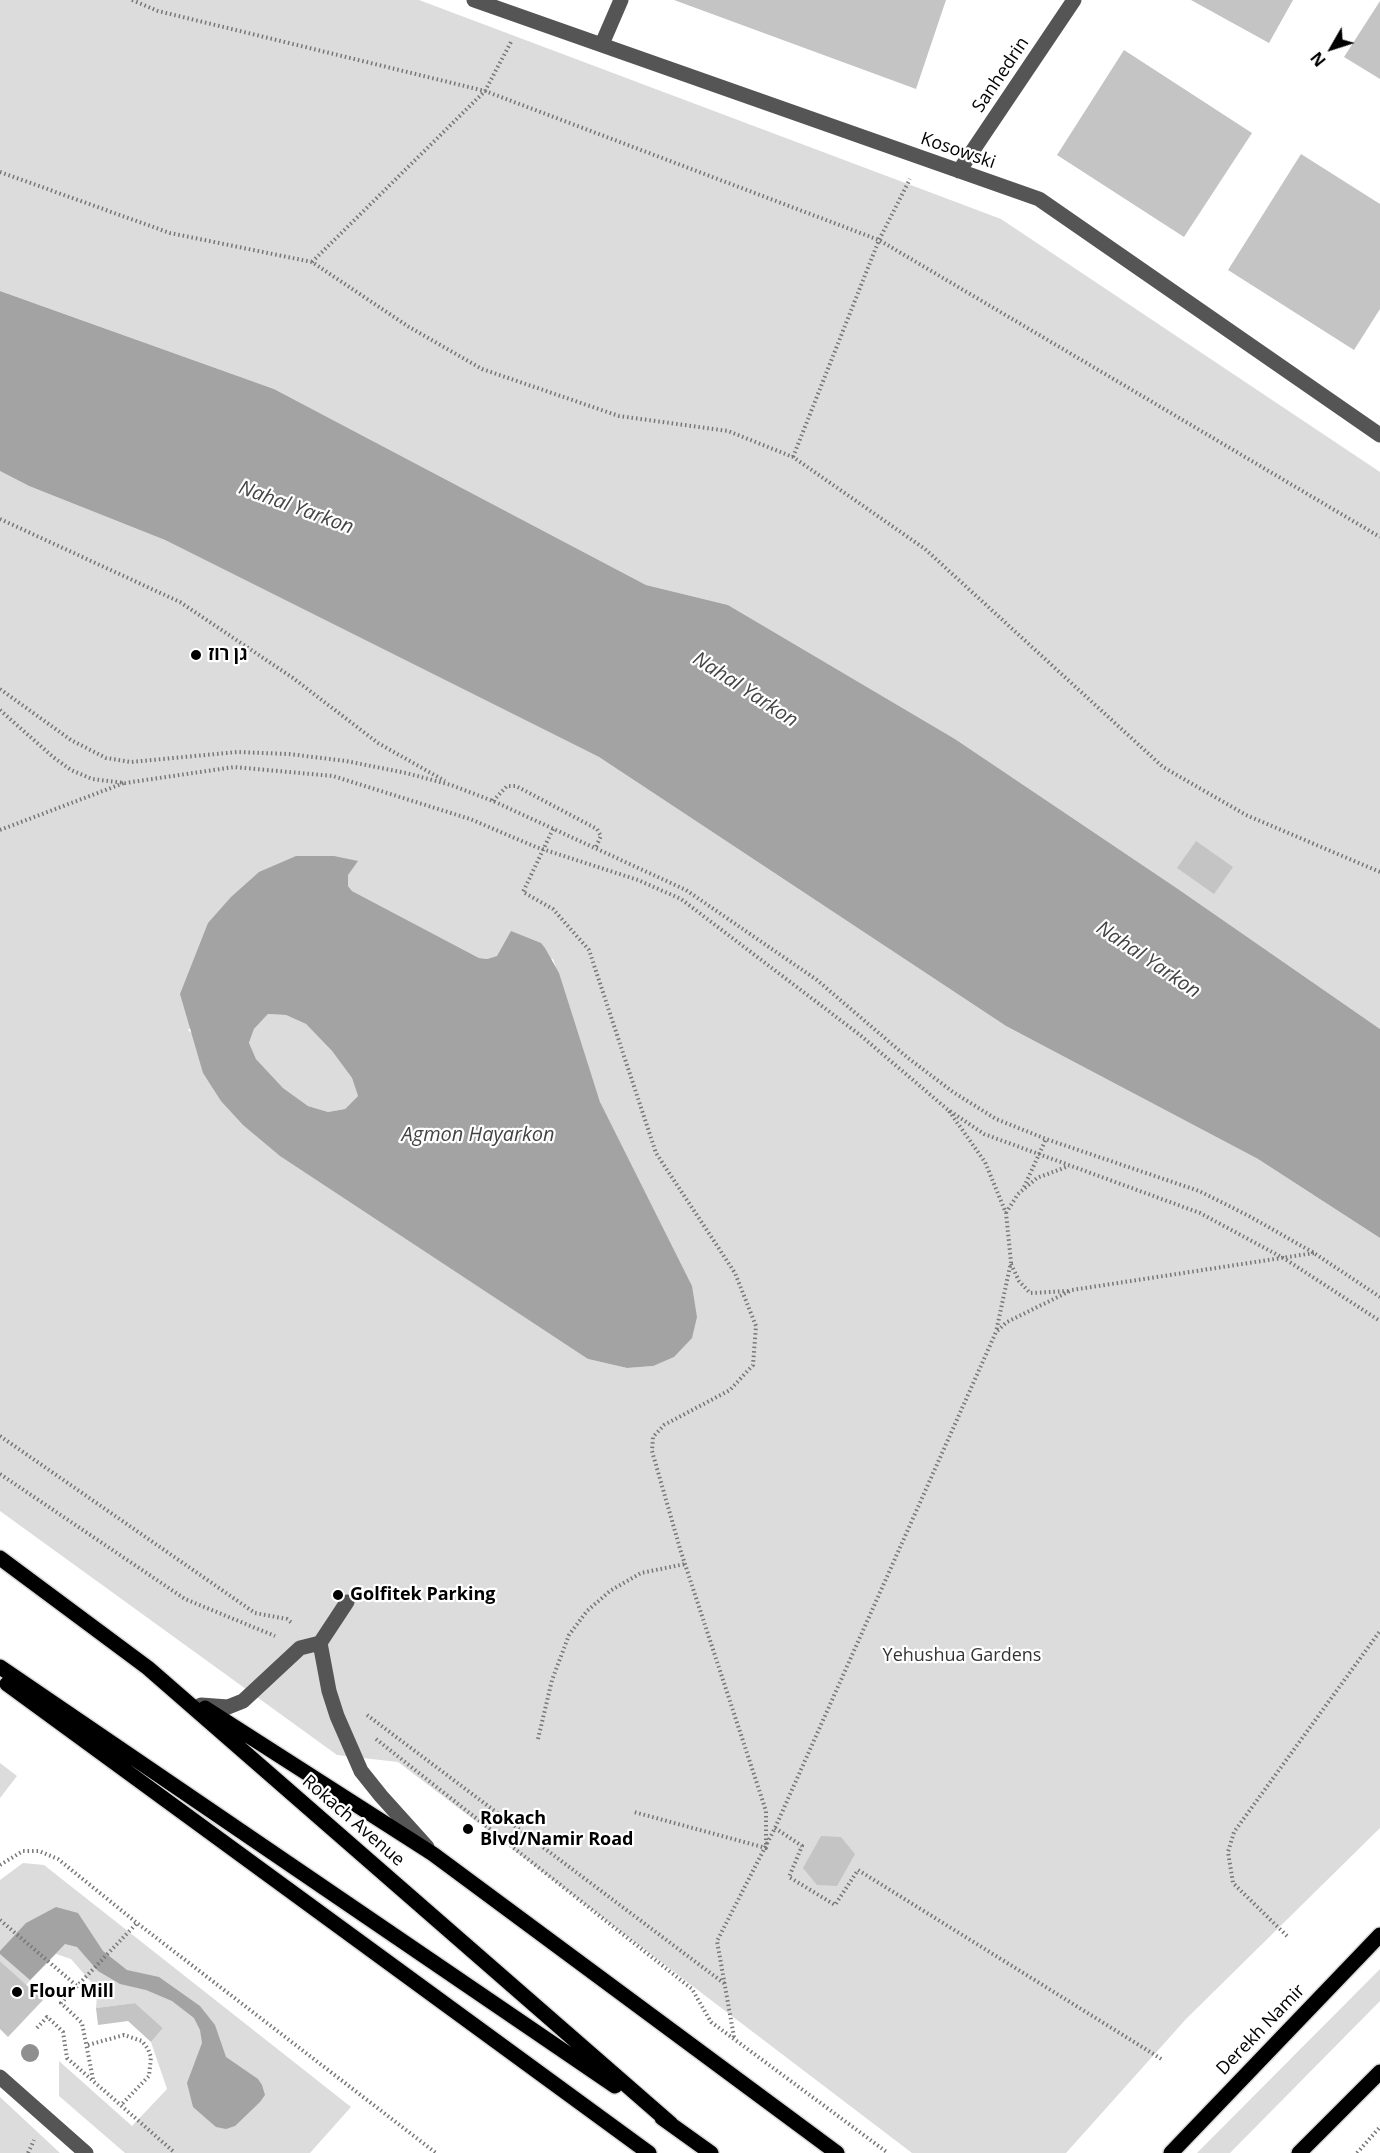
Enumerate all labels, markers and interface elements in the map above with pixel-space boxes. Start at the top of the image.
north arrow [1302,18,1362,78]
street label: Sanhedrin [968,33,1034,117]
text: N [1305,47,1331,71]
street label: Kosowski [918,128,998,174]
water label: Nahal Yarkon [235,476,357,540]
place label: גן רוז [208,644,247,666]
water label: Nahal Yarkon [688,647,802,733]
marker: גן רוז [189,648,203,662]
water label: Nahal Yarkon [1091,916,1205,1004]
water label: Agmon Hayarkon [402,1123,554,1147]
place label: Golfitek Parking [350,1584,495,1606]
marker: Golfitek Parking [331,1588,345,1602]
park label: Yehushua Gardens [883,1645,1041,1667]
street label: Rokach Avenue [297,1771,409,1871]
place label: Rokach Blvd/Namir Road [480,1808,633,1850]
marker: Rokach Blvd/Namir Road [461,1822,475,1836]
street label: Derekh Namir [1212,1980,1310,2080]
place label: Flour Mill [29,1981,114,2003]
marker: Flour Mill [10,1985,24,1999]

